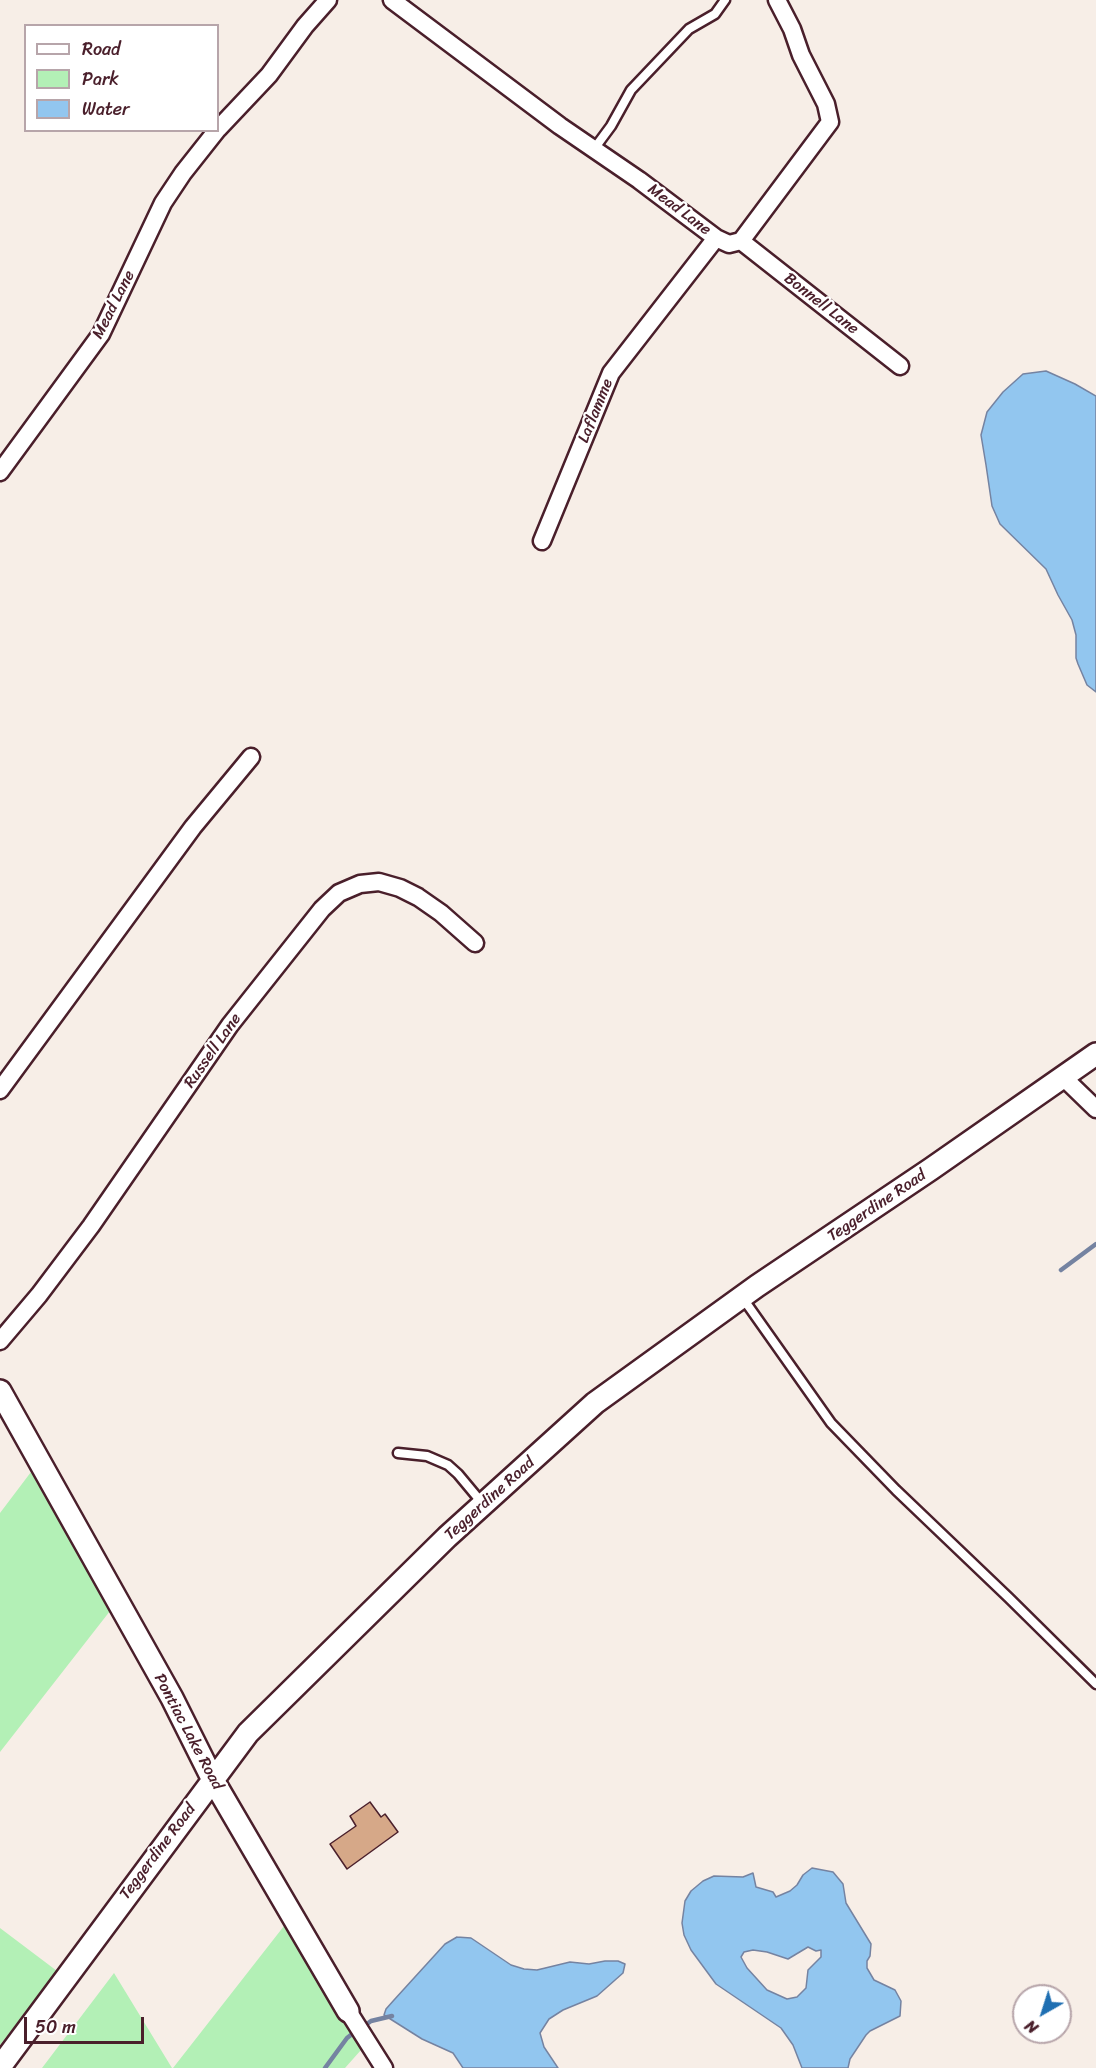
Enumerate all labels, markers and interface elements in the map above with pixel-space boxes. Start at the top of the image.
legend [24,24,219,132]
text: Road [82,33,121,65]
text: Park [82,63,119,95]
text: Water [82,93,129,125]
street label: Mead Lane [644,180,714,240]
street label: Mead Lane [89,268,139,342]
street label: Bonnell Lane [780,269,862,339]
street label: Laflamme [574,376,618,446]
street label: Russell Lane [180,1010,246,1092]
street label: Teggerdine Road [824,1166,930,1246]
street label: Teggerdine Road [441,1453,539,1545]
street label: Pontiac Lake Road [149,1671,227,1793]
street label: Teggerdine Road [116,1800,200,1904]
north arrow [1012,1984,1072,2044]
scale bar [27,2005,147,2043]
text: 50 m [35,2011,76,2043]
text: N [1018,2012,1045,2042]

